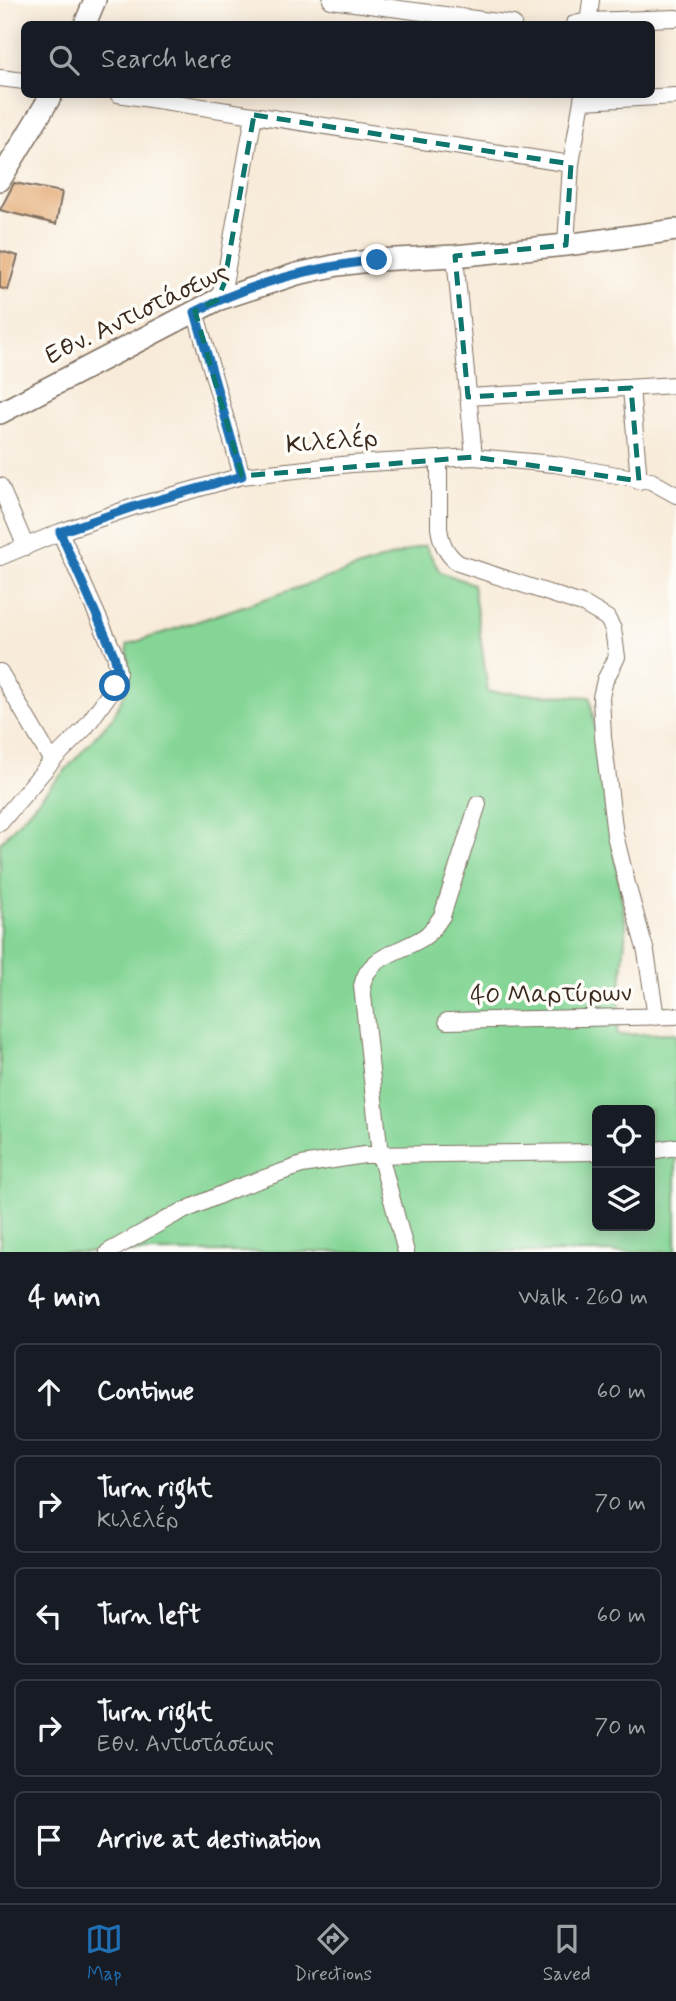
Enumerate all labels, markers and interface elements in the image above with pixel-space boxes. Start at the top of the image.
search box [21,21,655,98]
icon: search [45,41,83,79]
text: Search here [101,43,232,77]
route end [361,244,392,275]
street label: Εθν. Αντιστάσεως [40,255,234,373]
street label: Κιλελέρ [285,421,379,463]
route start [99,670,130,701]
street label: 40 Μαρτύρων [470,977,632,1013]
map controls [592,1105,655,1231]
button: locate [592,1105,655,1168]
button: layers [592,1168,655,1231]
text: 4 min [28,1278,101,1317]
text: Walk · 260 m [518,1283,648,1313]
icon: ahead [30,1373,68,1411]
text: Continue [97,1375,194,1409]
text: 60 m [597,1377,646,1407]
text: Turn right [97,1472,213,1506]
icon: right [30,1485,68,1523]
text: 70 m [594,1489,646,1519]
text: Κιλελέρ [97,1506,179,1536]
icon: left [30,1597,68,1635]
text: Turn left [97,1599,201,1633]
text: 60 m [597,1601,646,1631]
text: Turn right [97,1696,213,1730]
icon: right [30,1709,68,1747]
text: 70 m [594,1713,646,1743]
text: Εθν. Αντιστάσεως [97,1730,274,1760]
icon: arrive [30,1821,68,1859]
text: Arrive at destination [97,1823,321,1857]
tab: Map [85,1920,123,1987]
tab: Directions [294,1920,372,1987]
tab: Saved [543,1920,591,1987]

